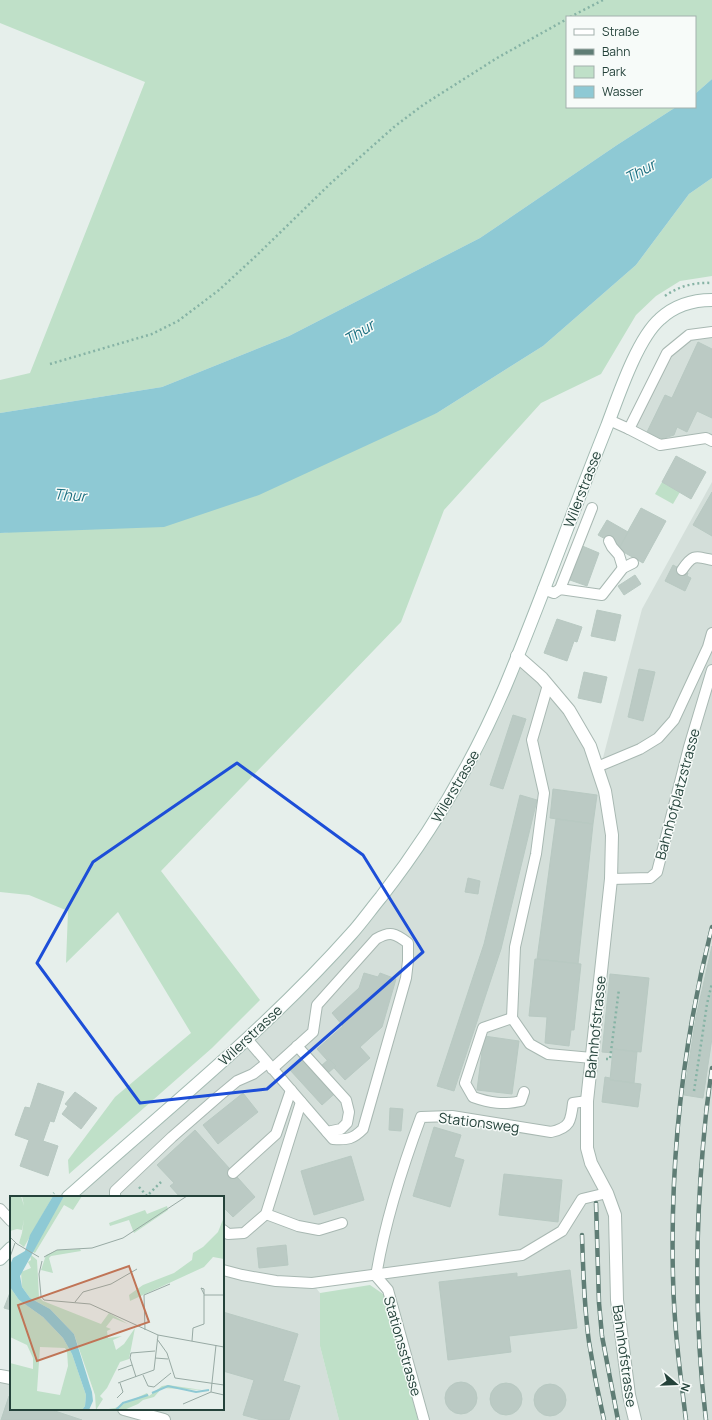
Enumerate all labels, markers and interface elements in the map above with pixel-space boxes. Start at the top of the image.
legend [566,16,696,108]
text: Straße [602,23,639,40]
text: Bahn [602,43,630,60]
text: Park [602,63,627,80]
text: Wasser [602,83,644,100]
water label: Thur [621,153,661,188]
water label: Thur [340,313,380,349]
street label: Wilerstrasse [559,448,605,530]
water label: Thur [53,483,89,507]
street label: Bahnhofplatzstrasse [650,726,704,862]
street label: Wilerstrasse [427,746,483,826]
street label: Bahnhofstrasse [580,975,610,1079]
street label: Wilerstrasse [214,1001,286,1069]
street label: Stationsweg [437,1108,521,1136]
inset map [10,1196,224,1410]
street label: Stationsstrasse [380,1294,426,1398]
street label: Bahnhofstrasse [608,1304,642,1408]
north arrow [656,1364,696,1404]
text: N [678,1381,694,1394]

